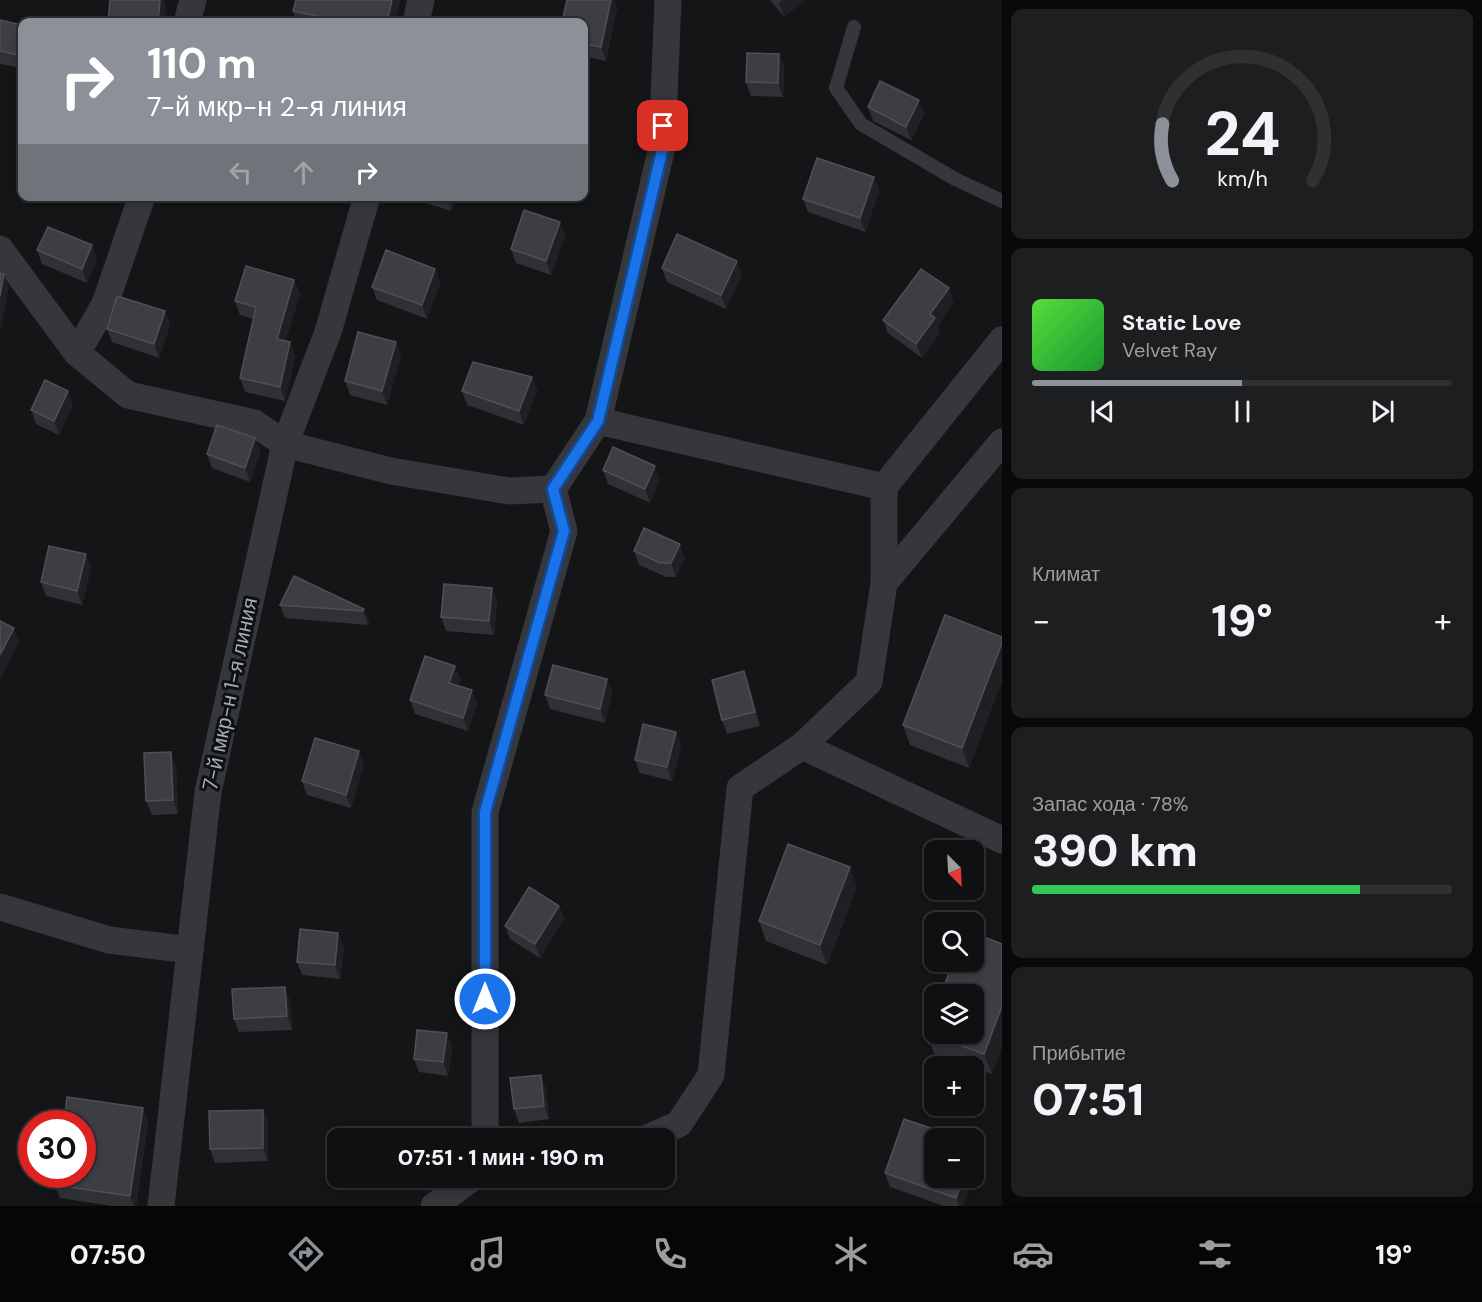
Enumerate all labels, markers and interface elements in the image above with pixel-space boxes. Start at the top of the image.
text: 110 m [147,36,257,91]
icon: right [48,42,126,120]
text: 7-й мкр-н 2-я линия [147,89,407,124]
text: 24 [1204,93,1280,174]
pin [637,100,688,151]
icon: arrive [646,109,679,142]
icon: left [224,156,257,189]
icon: ahead [287,156,320,189]
icon: right [350,156,383,189]
text: km/h [1217,166,1267,194]
text: Static Love [1122,308,1242,337]
text: Velvet Ray [1122,337,1217,363]
icon: previous [1086,395,1119,428]
icon: pause [1226,395,1259,428]
icon: next [1366,395,1399,428]
text: Климат [1032,561,1100,587]
text: 19° [1211,591,1273,650]
street label: 7-й мкр-н 1-я линия [196,595,264,793]
text: − [1032,599,1050,642]
text: + [1434,599,1452,642]
text: Запас хода · 78% [1032,791,1189,817]
text: 390 km [1032,821,1198,880]
north arrow [924,840,984,900]
map controls [924,840,984,1188]
button: search [924,912,984,972]
position arrow [453,967,517,1031]
button: layers [924,984,984,1044]
text: Прибытие [1032,1040,1126,1066]
button: + [924,1056,984,1116]
text: 07:51 [1032,1070,1144,1129]
speed limit sign: 30 [18,1110,96,1188]
button: − [924,1128,984,1188]
text: 07:51 · 1 мин · 190 m [398,1143,604,1172]
icon: directions [285,1233,327,1275]
icon: music [467,1233,509,1275]
icon: phone [649,1233,691,1275]
icon: climate [830,1233,872,1275]
icon: car [1012,1233,1054,1275]
icon: filters [1194,1233,1236,1275]
text: 07:50 [70,1237,146,1272]
text: 19° [1375,1237,1412,1272]

